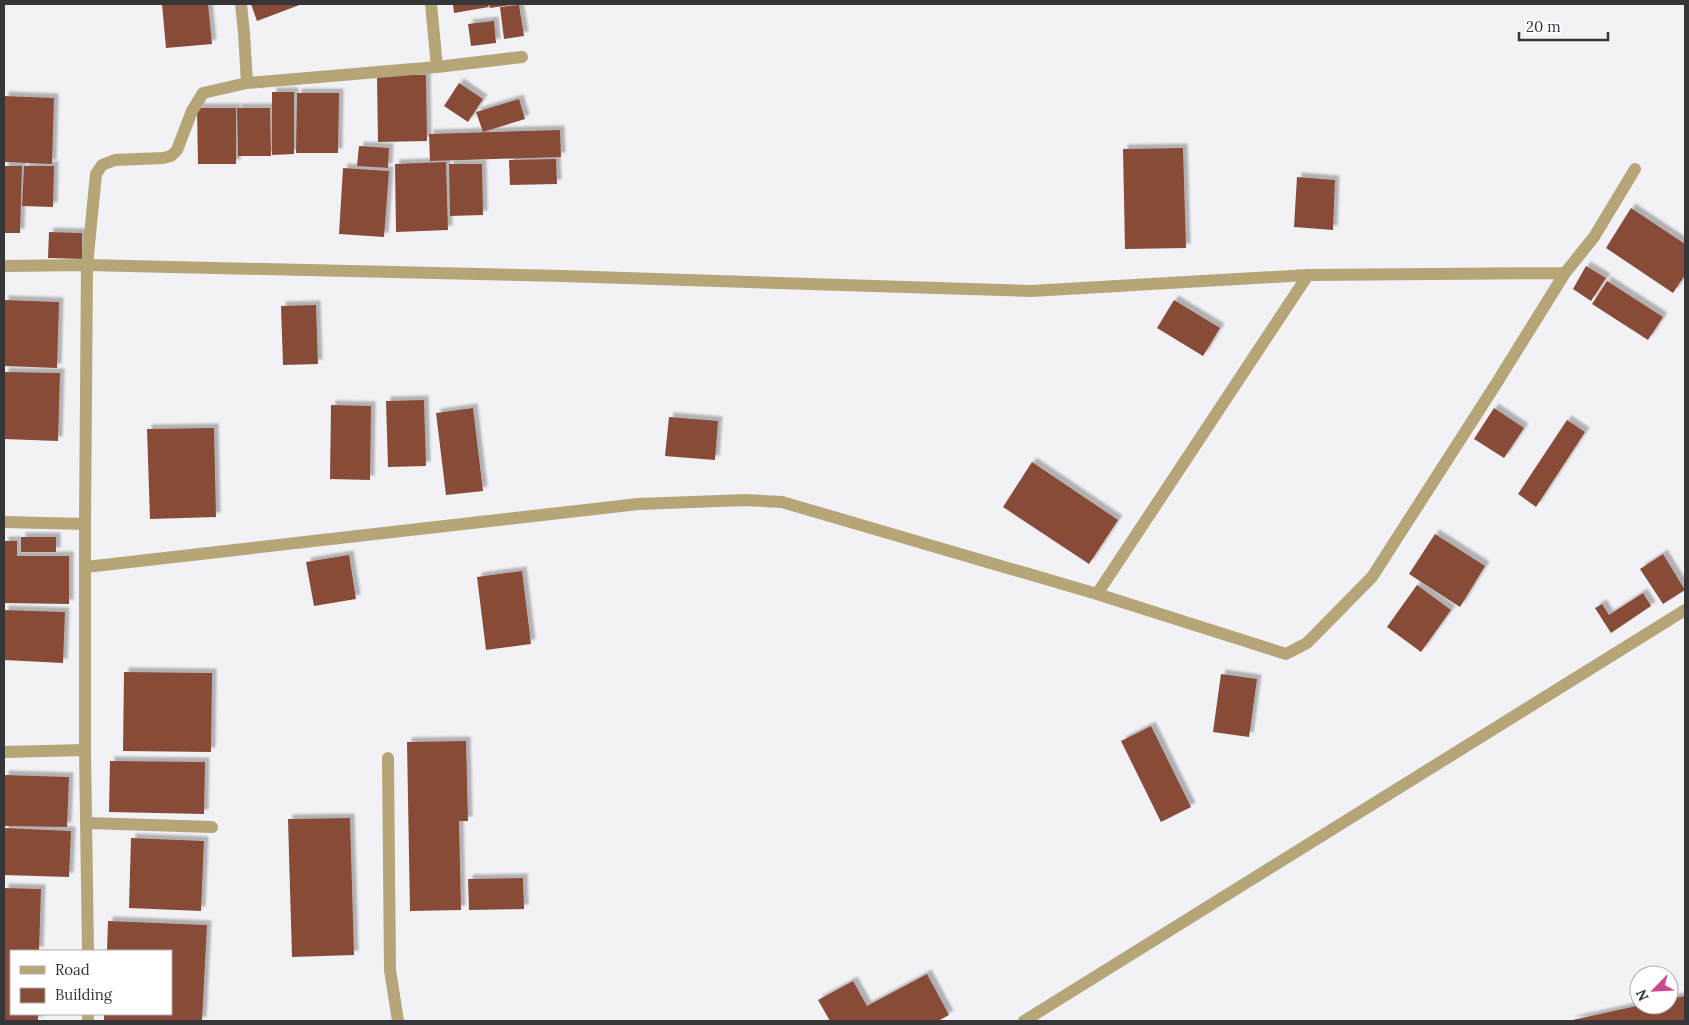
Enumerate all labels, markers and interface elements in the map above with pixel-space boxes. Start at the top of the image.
scale bar [1519,10,1608,42]
text: 20 m [1526,17,1561,36]
legend [10,950,172,1015]
text: Road [55,960,90,979]
north arrow [1629,965,1679,1015]
text: Building [55,985,113,1004]
text: N [1632,987,1653,1004]

